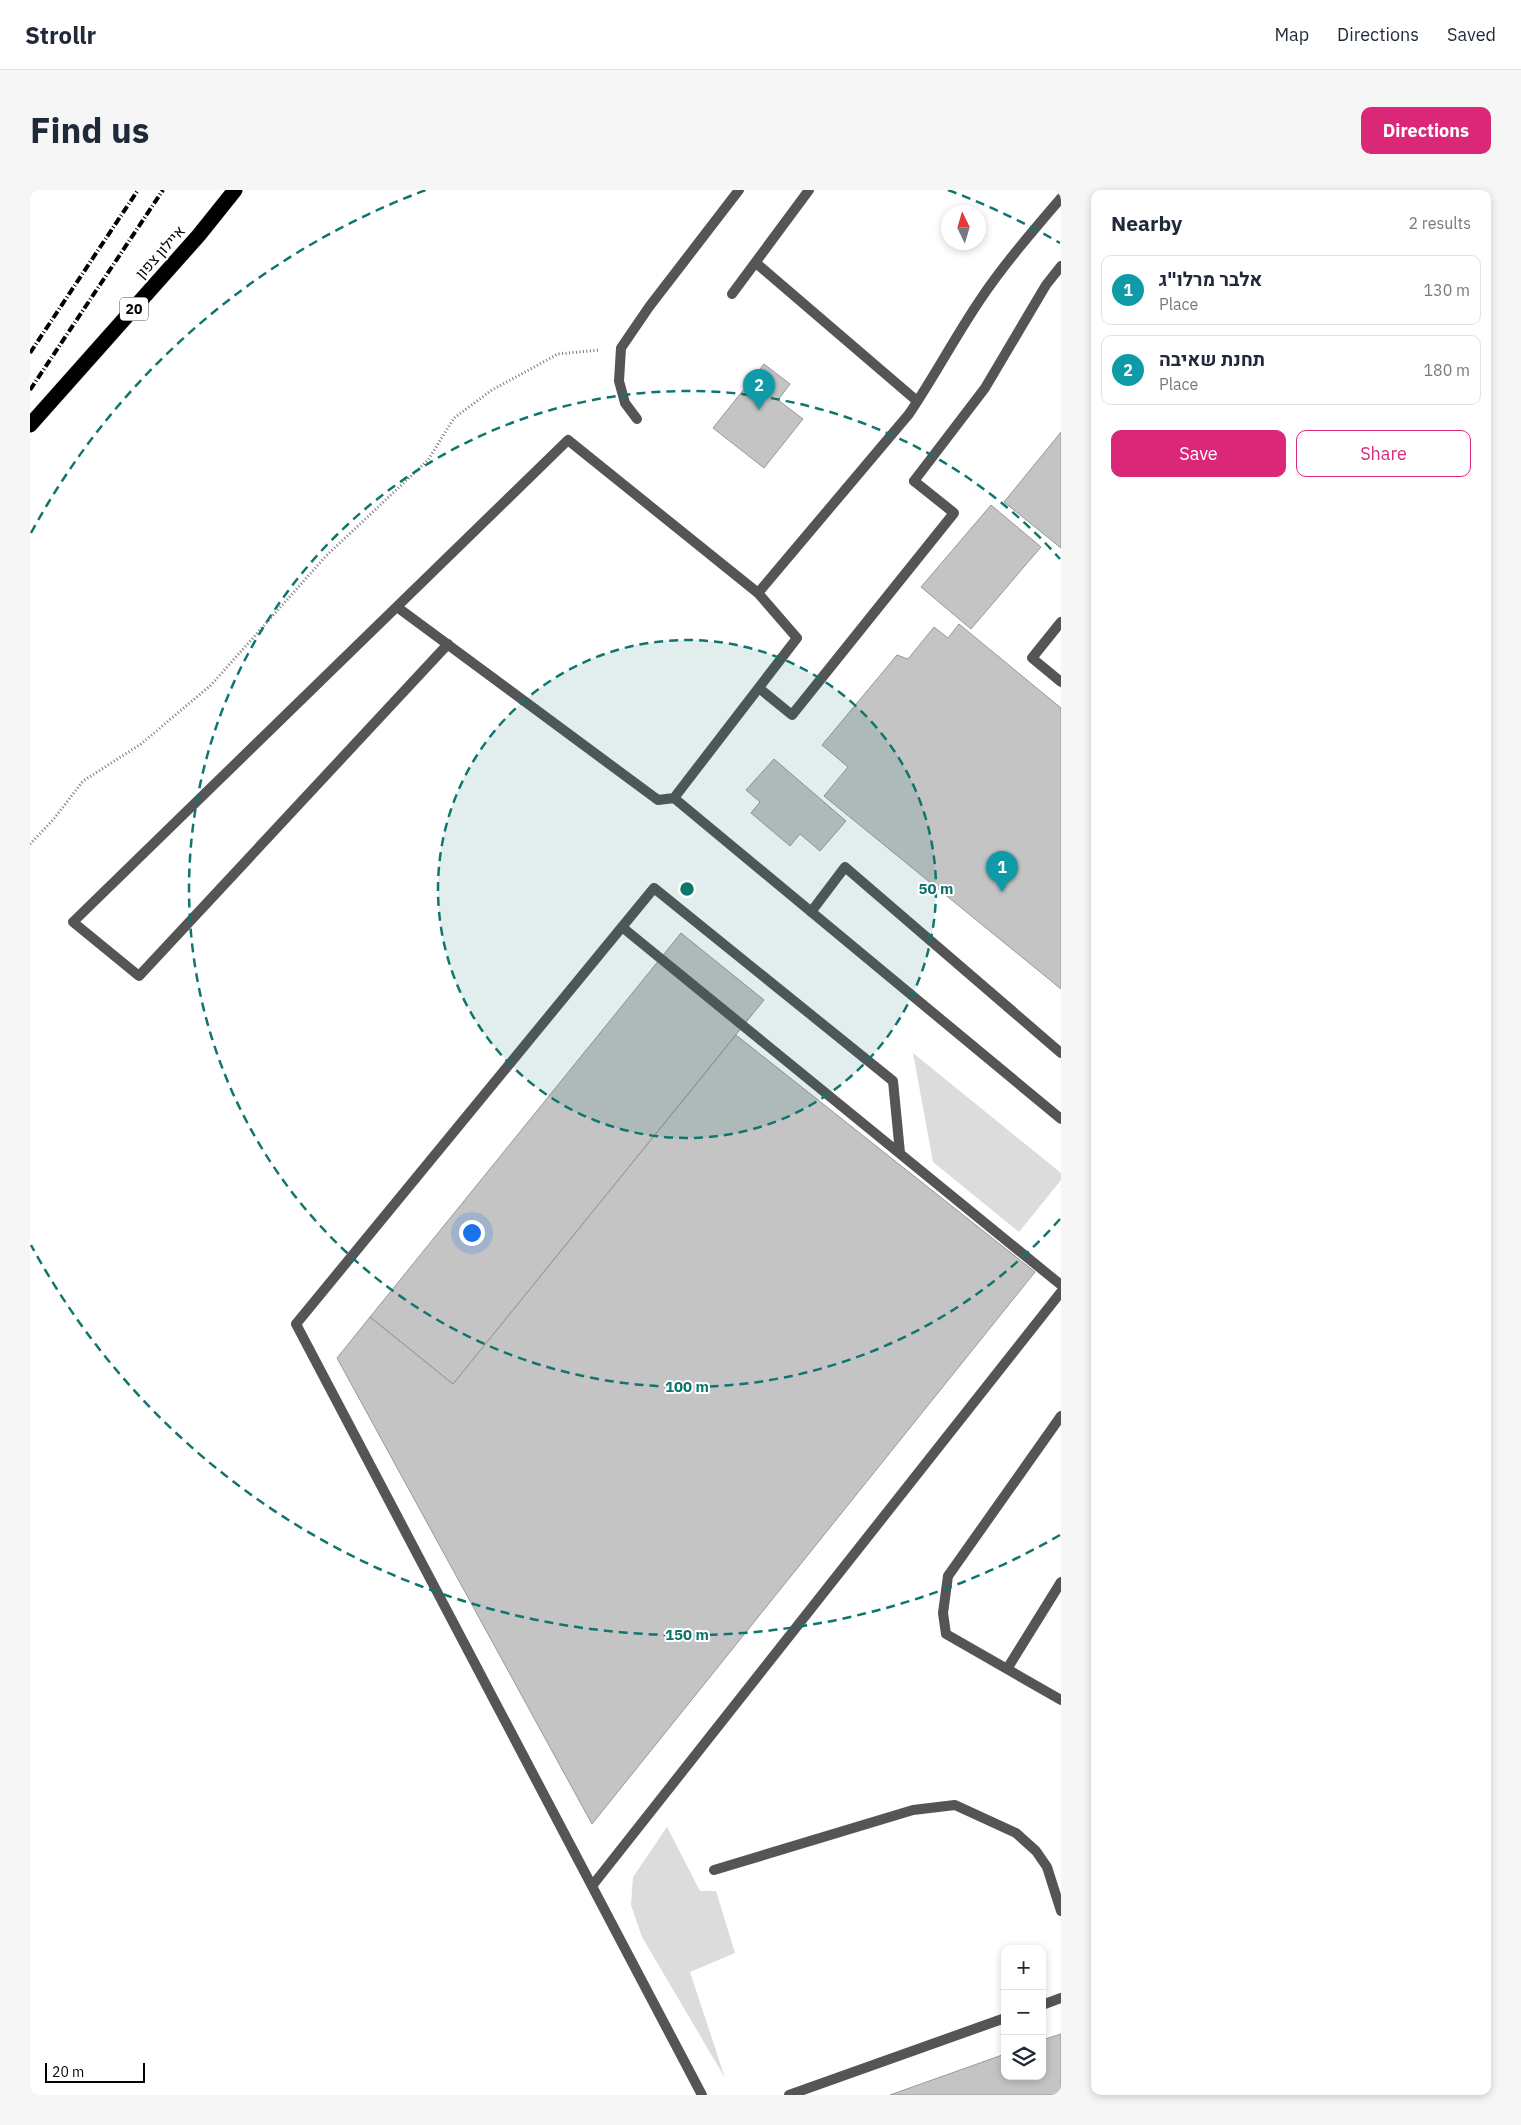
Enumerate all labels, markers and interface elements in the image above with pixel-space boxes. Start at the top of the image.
text: Strollr [25,19,96,51]
text: Map [1274,23,1309,46]
text: Directions [1337,23,1419,46]
text: Saved [1447,23,1496,46]
text: Find us [30,107,149,153]
button: Directions [1361,107,1491,154]
north arrow [941,205,986,250]
text: Nearby [1111,209,1182,237]
text: 2 results [1408,213,1471,233]
street label: איילון צפון [131,221,189,283]
text: אלבר מרלו"ג [1159,267,1262,291]
text: 1 [1123,280,1133,300]
text: 130 m [1423,280,1470,300]
text: Place [1159,294,1198,314]
road number: 20 [120,298,148,320]
text: תחנת שאיבה [1159,347,1265,371]
text: 2 [1123,360,1133,380]
text: 180 m [1423,360,1470,380]
pin: 2 [743,369,775,410]
text: Place [1159,374,1198,394]
button: Save [1111,430,1286,477]
button: Share [1296,430,1471,477]
pin: 1 [986,851,1018,892]
text: 50 m [919,879,953,898]
centre of rings [678,880,696,898]
your location [459,1220,485,1246]
text: 100 m [665,1377,709,1396]
text: 150 m [665,1625,709,1644]
map controls [1001,1945,1046,2080]
button: + [1001,1945,1046,1990]
button: − [1001,1990,1046,2035]
button: layers [1001,2035,1046,2080]
scale bar [45,2060,145,2083]
text: 20 m [52,2063,84,2081]

